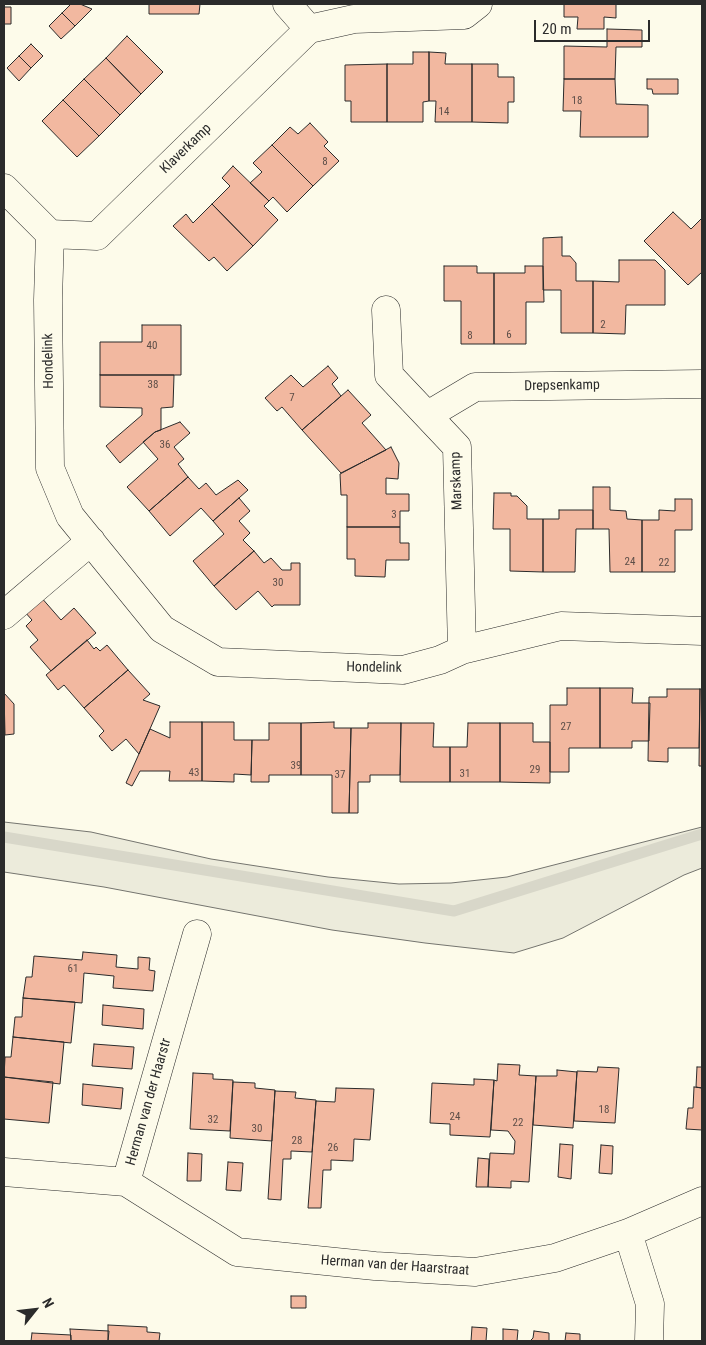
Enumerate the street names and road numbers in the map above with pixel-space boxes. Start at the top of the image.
street label: Klaverkamp [157,121,215,177]
street label: Hondelink [40,333,58,389]
street label: Drepsenkamp [524,377,600,395]
street label: Marskamp [448,452,466,510]
street label: Hondelink [346,659,402,677]
street label: Herman van der Haarstr [123,1036,175,1168]
street label: Herman van der Haarstraat [320,1252,470,1280]

